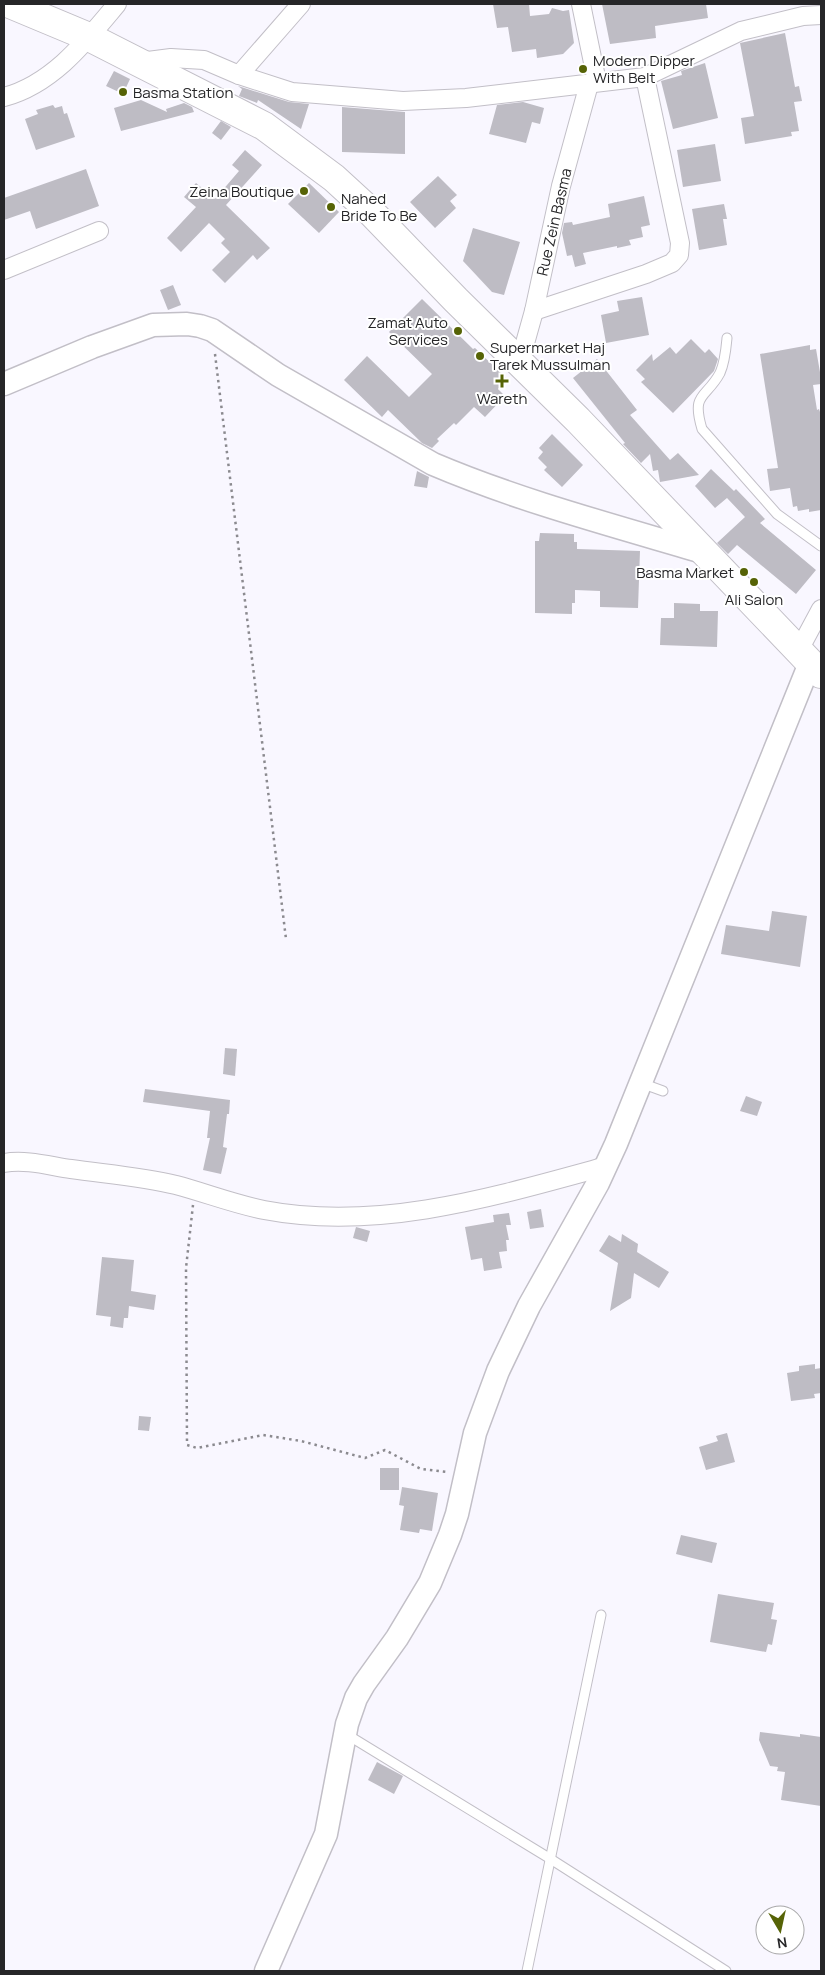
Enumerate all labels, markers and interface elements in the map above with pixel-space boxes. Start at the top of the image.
place label: Modern Dipper With Belt [593,50,696,88]
marker: Modern Dipper With Belt [577,63,589,75]
place label: Basma Station [133,82,233,103]
marker: Basma Station [117,86,129,98]
street label: Rue Zein Basma [531,166,577,278]
place label: Zeina Boutique [189,181,294,202]
marker: Zeina Boutique [298,185,310,197]
place label: Nahed Bride To Be [341,188,418,226]
marker: Nahed Bride To Be [325,201,337,213]
place label: Zamat Auto Services [367,312,448,350]
marker: Zamat Auto Services [452,325,464,337]
place label: Supermarket Haj Tarek Mussulman [490,337,610,375]
marker: Supermarket Haj Tarek Mussulman [474,350,486,362]
marker: Wareth [496,375,508,387]
place label: Wareth [477,388,527,409]
place label: Basma Market [636,562,734,583]
marker: Basma Market [738,566,750,578]
marker: Ali Salon [748,576,760,588]
place label: Ali Salon [725,589,783,610]
north arrow [755,1905,805,1955]
text: N [776,1933,789,1954]

